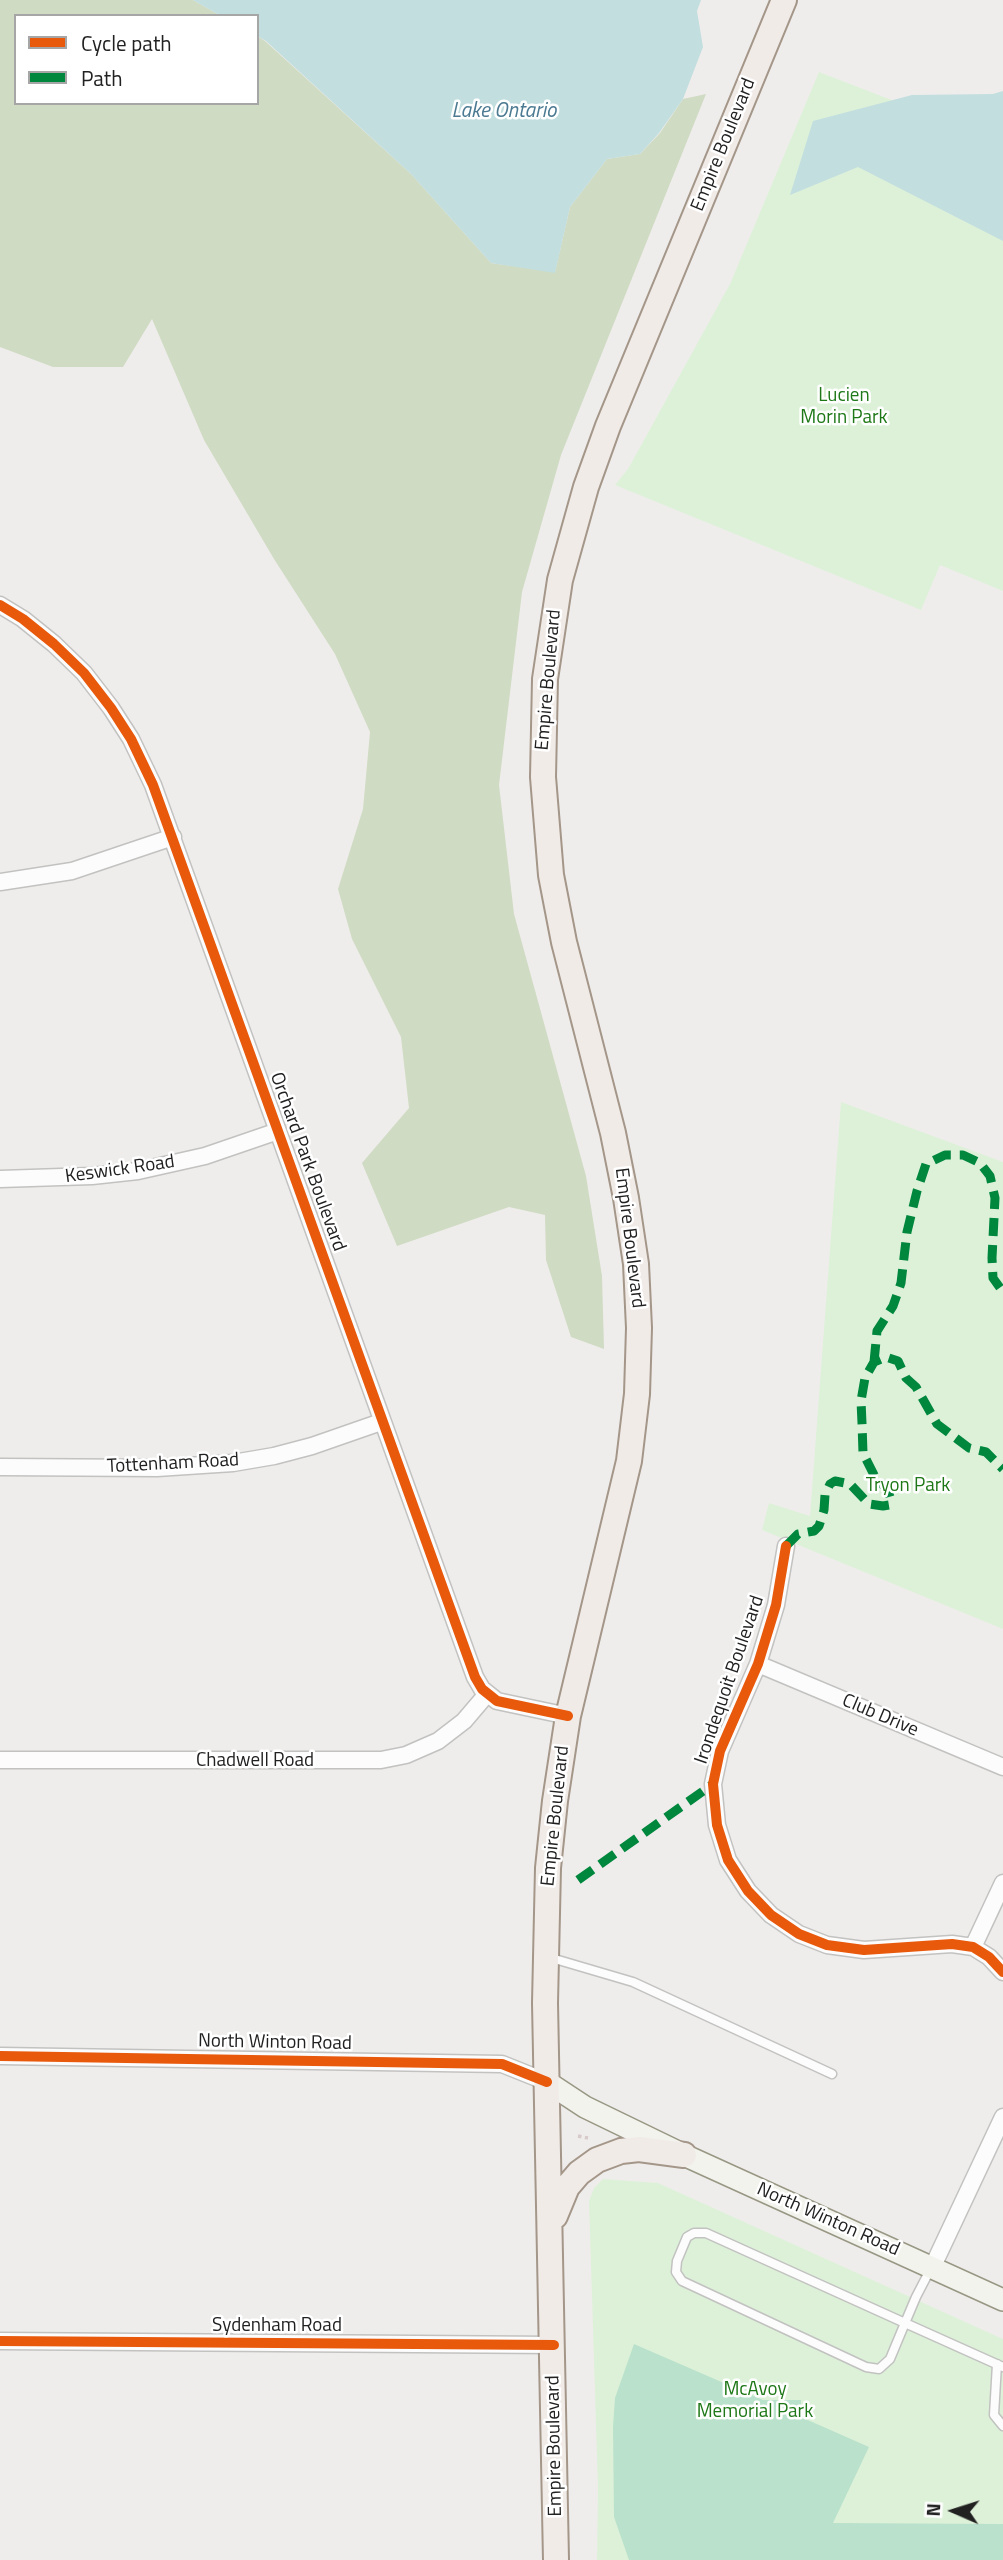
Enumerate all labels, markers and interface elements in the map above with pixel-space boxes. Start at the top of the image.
legend [14,14,259,105]
text: Cycle path [81,27,172,59]
text: Path [81,62,123,94]
street label: Empire Boulevard [687,75,761,215]
water label: Lake Ontario [452,99,556,125]
park label: Lucien Morin Park [800,385,888,429]
street label: Empire Boulevard [531,609,567,751]
street label: Orchard Park Boulevard [264,1069,350,1255]
street label: Keswick Road [64,1151,176,1189]
street label: Empire Boulevard [609,1167,649,1309]
street label: Tottenham Road [106,1449,240,1479]
park label: Tryon Park [866,1475,950,1497]
street label: Irondequoit Boulevard [690,1593,770,1767]
street label: Club Drive [838,1690,922,1742]
street label: Empire Boulevard [537,1745,575,1887]
street label: Chadwell Road [196,1750,314,1772]
street label: North Winton Road [198,2030,352,2056]
street label: North Winton Road [753,2178,903,2262]
street label: Sydenham Road [212,2315,342,2337]
street label: Empire Boulevard [542,2375,568,2517]
park label: McAvoy Memorial Park [697,2379,813,2423]
north arrow [919,2476,989,2546]
text: N [918,2503,947,2517]

